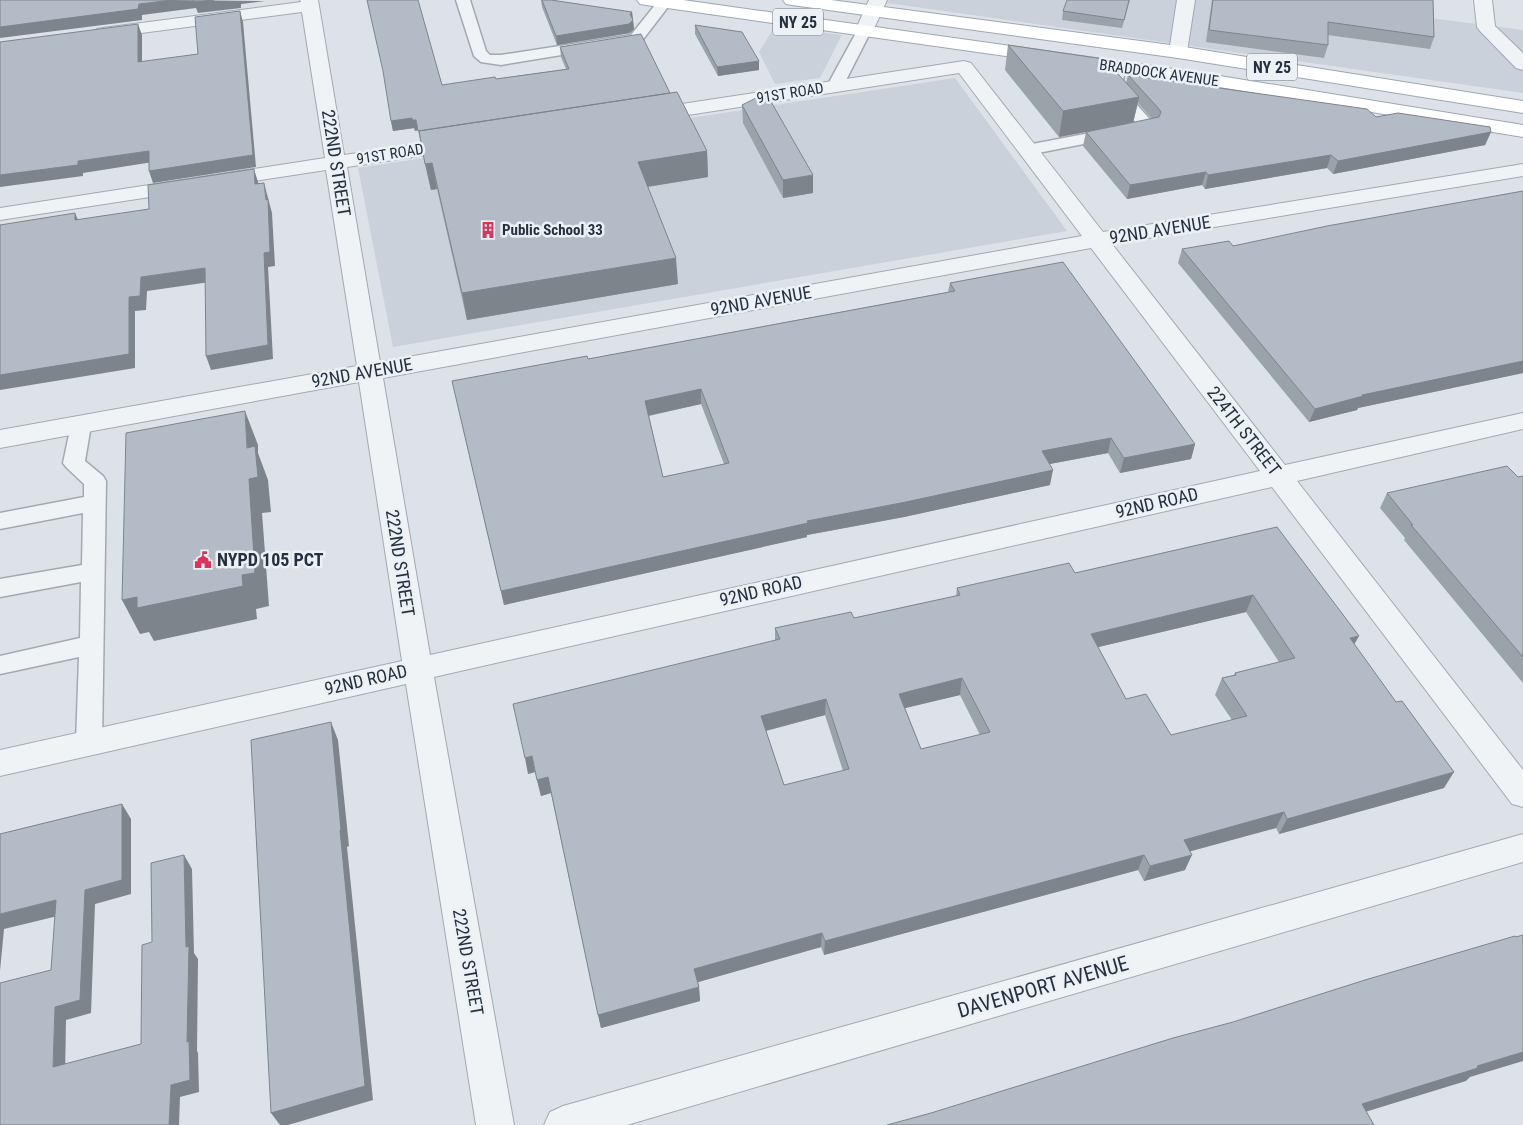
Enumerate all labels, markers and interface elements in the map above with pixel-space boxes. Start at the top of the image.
road number: NY 25 [773,8,823,36]
road number: NY 25 [1247,54,1297,80]
street label: BRADDOCK AVENUE [1098,56,1220,90]
street label: 91ST ROAD [755,79,825,107]
street label: 222ND STREET [318,108,355,218]
street label: 91ST ROAD [355,140,425,168]
street label: 92ND AVENUE [1108,211,1212,248]
building icon: Public School 33 [478,220,498,240]
place label: Public School 33 [502,221,603,239]
street label: 92ND AVENUE [709,281,813,320]
street label: 92ND AVENUE [310,353,414,392]
street label: 224TH STREET [1203,382,1286,479]
street label: 92ND ROAD [1114,483,1200,522]
street label: 222ND STREET [382,508,419,618]
place label: NYPD 105 PCT [217,549,324,570]
public building icon: NYPD 105 PCT [193,550,213,570]
street label: 92ND ROAD [718,571,804,610]
street label: 92ND ROAD [323,660,409,699]
street label: 222ND STREET [449,907,488,1017]
street label: DAVENPORT AVENUE [955,951,1131,1023]

